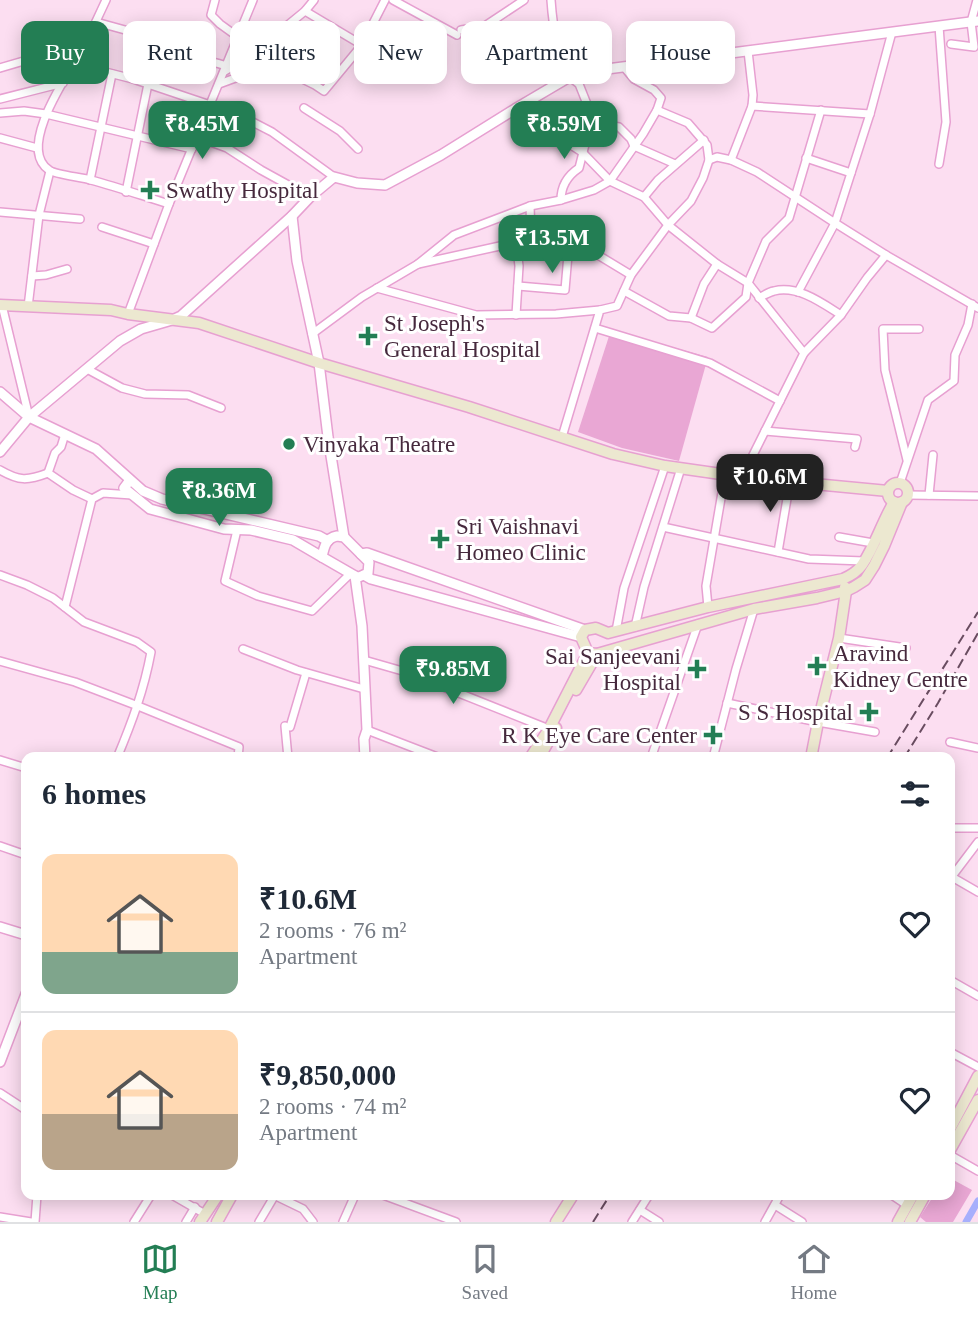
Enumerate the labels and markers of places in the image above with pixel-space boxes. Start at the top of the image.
pin: ₹8.45M [145,102,259,161]
pin: ₹8.59M [507,102,621,161]
place label: Swathy Hospital [166,178,319,203]
marker: Swathy Hospital [140,180,160,200]
pin: ₹13.5M [495,216,609,275]
place label: St Joseph's General Hospital [384,311,540,362]
marker: St Joseph's General Hospital [358,326,378,346]
place label: Vinyaka Theatre [303,432,455,457]
marker: Vinyaka Theatre [281,436,297,452]
pin: ₹10.6M [713,454,827,514]
pin: ₹8.36M [162,468,276,528]
place label: Sri Vaishnavi Homeo Clinic [456,514,586,565]
marker: Sri Vaishnavi Homeo Clinic [430,529,450,549]
place label: Aravind Kidney Centre [833,641,968,692]
place label: Sai Sanjeevani Hospital [545,644,681,695]
pin: ₹9.85M [396,646,510,706]
marker: Aravind Kidney Centre [807,656,827,676]
marker: Sai Sanjeevani Hospital [687,659,707,679]
place label: S S Hospital [738,700,853,725]
marker: S S Hospital [859,702,879,722]
place label: R K Eye Care Center [502,723,697,748]
marker: R K Eye Care Center [703,725,723,745]

